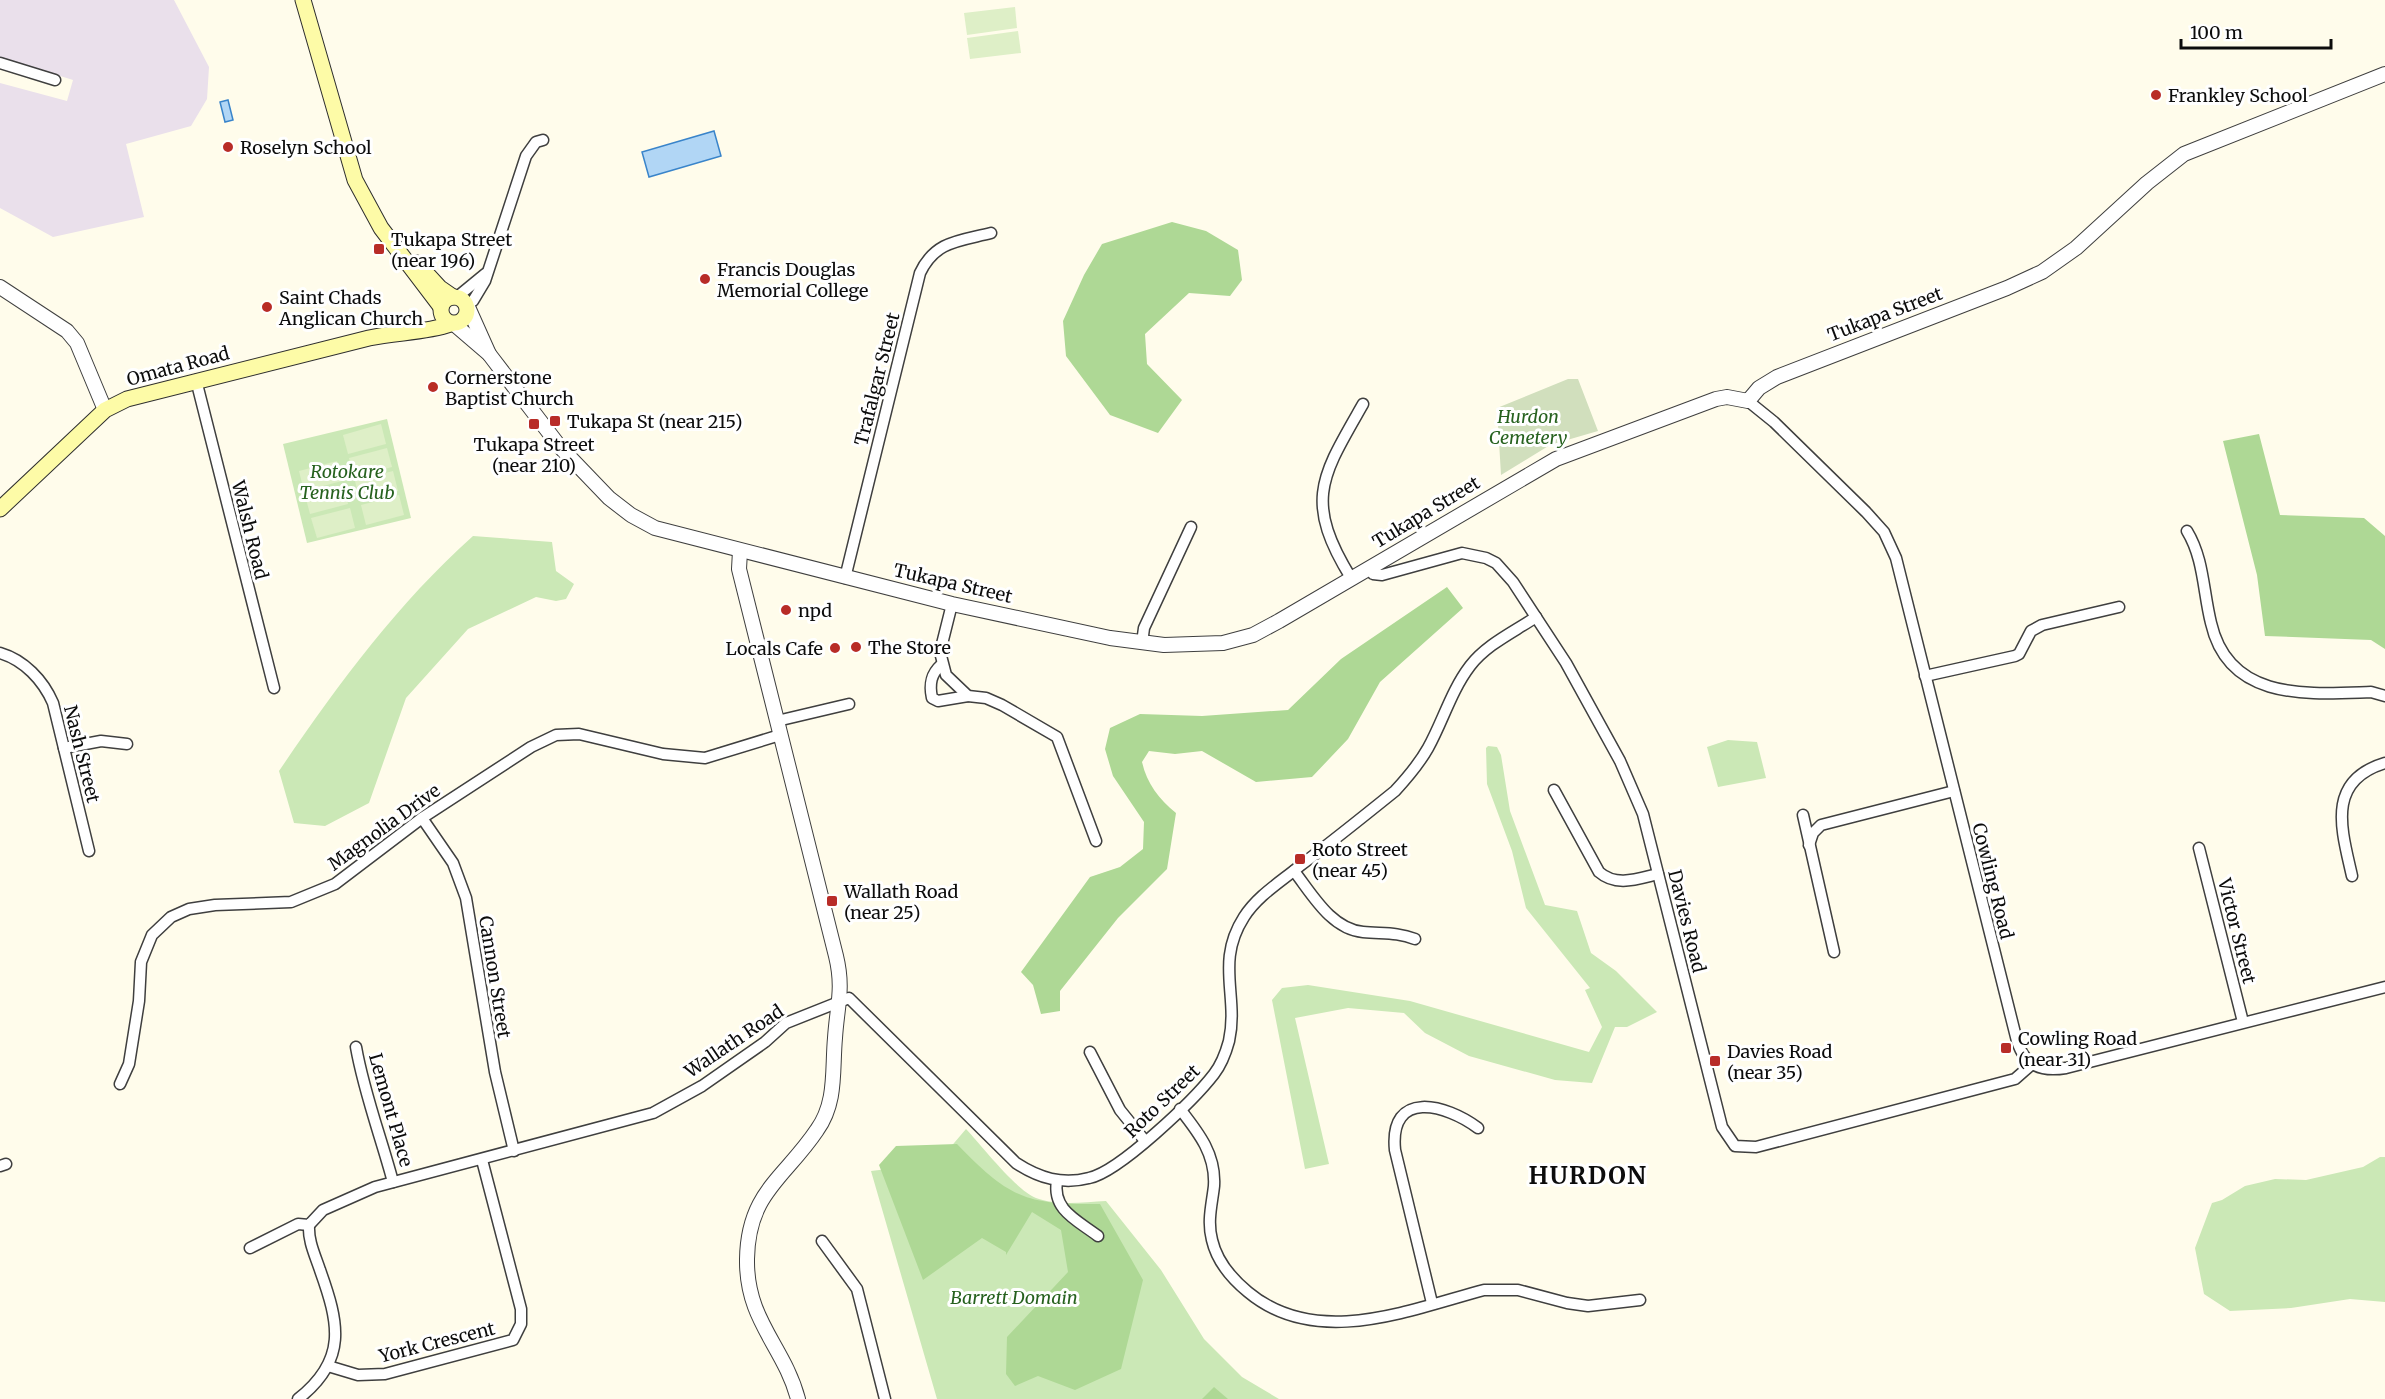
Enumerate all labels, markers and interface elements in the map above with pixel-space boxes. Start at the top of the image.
scale bar [2181,12,2331,50]
text: 100 m [2190,21,2243,44]
place label: Frankley School [2168,84,2308,107]
marker: Frankley School [2149,88,2163,102]
place label: Roselyn School [240,136,372,159]
marker: Roselyn School [221,140,235,154]
place label: Tukapa Street (near 196) [391,228,512,272]
marker: Tukapa Street (near 196) [372,242,386,256]
place label: Francis Douglas Memorial College [717,258,869,302]
marker: Francis Douglas Memorial College [698,272,712,286]
street label: Tukapa Street [1824,282,1946,346]
place label: Saint Chads Anglican Church [278,286,423,330]
marker: Saint Chads Anglican Church [260,300,274,314]
street label: Trafalgar Street [849,310,905,448]
street label: Omata Road [124,341,232,391]
place label: Cornerstone Baptist Church [445,366,574,410]
marker: Cornerstone Baptist Church [426,380,440,394]
park label: Hurdon Cemetery [1489,405,1567,449]
place label: Tukapa St (near 215) [567,410,743,433]
marker: Tukapa St (near 215) [548,414,562,428]
marker: Tukapa Street (near 210) [527,417,541,431]
place label: Tukapa Street (near 210) [473,433,595,477]
park label: Rotokare Tennis Club [299,460,395,504]
street label: Tukapa Street [1368,471,1484,553]
street label: Walsh Road [226,477,273,582]
street label: Tukapa Street [891,558,1015,608]
place label: npd [798,599,832,622]
marker: npd [779,603,793,617]
place label: The Store [868,636,951,659]
place label: Locals Cafe [726,637,823,660]
marker: The Store [849,640,863,654]
marker: Locals Cafe [828,641,842,655]
street label: Nash Street [59,703,105,805]
street label: Magnolia Drive [323,779,445,875]
street label: Cowling Road [1967,820,2019,942]
place label: Roto Street (near 45) [1312,838,1408,882]
marker: Roto Street (near 45) [1293,852,1307,866]
street label: Davies Road [1663,867,1711,975]
street label: Victor Street [2213,875,2261,986]
place label: Wallath Road (near 25) [843,880,959,924]
marker: Wallath Road (near 25) [825,894,839,908]
street label: Cannon Street [474,914,516,1040]
street label: Wallath Road [679,999,788,1083]
place label: Cowling Road (near 31) [2018,1027,2137,1071]
place label: Davies Road (near 35) [1727,1040,1833,1084]
marker: Cowling Road (near 31) [1999,1041,2013,1055]
street label: Lemont Place [364,1051,418,1169]
marker: Davies Road (near 35) [1708,1054,1722,1068]
street label: Roto Street [1120,1059,1204,1143]
district label: HURDON [1528,1160,1648,1191]
park label: Barrett Domain [950,1286,1078,1309]
street label: York Crescent [376,1317,497,1368]

